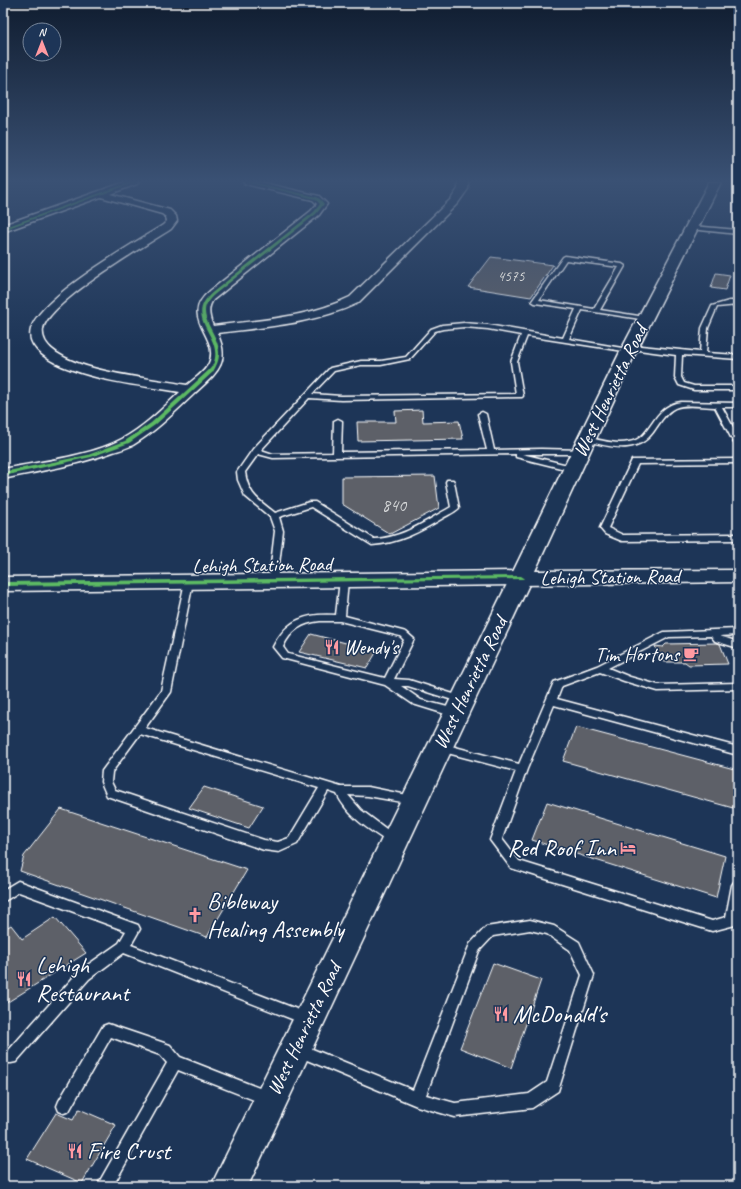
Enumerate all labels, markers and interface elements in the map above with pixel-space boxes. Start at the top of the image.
north arrow [22,22,62,62]
text: N [39,25,48,39]
house number: 4575 [497,267,526,286]
street label: West Henrietta Road [567,318,654,461]
house number: 840 [382,494,408,516]
street label: Lehigh Station Road [192,551,335,579]
street label: Lehigh Station Road [540,563,683,591]
street label: West Henrietta Road [427,610,514,753]
place label: Wendy's [344,635,400,660]
restaurant icon: Wendy's [323,638,341,656]
place label: Tim Hortons [595,642,681,667]
cafe icon: Tim Hortons [682,645,700,663]
place label: Red Roof Inn [507,833,617,863]
hotel icon: Red Roof Inn [619,839,637,857]
place label: Bibleway Healing Assembly [207,886,346,944]
church icon: Bibleway Healing Assembly [186,906,204,924]
place label: Lehigh Restaurant [36,950,131,1008]
street label: West Henrietta Road [261,956,348,1099]
restaurant icon: Lehigh Restaurant [15,970,33,988]
place label: McDonald's [513,999,609,1029]
restaurant icon: McDonald's [492,1005,510,1023]
place label: Fire Crust [87,1136,172,1166]
restaurant icon: Fire Crust [66,1142,84,1160]

